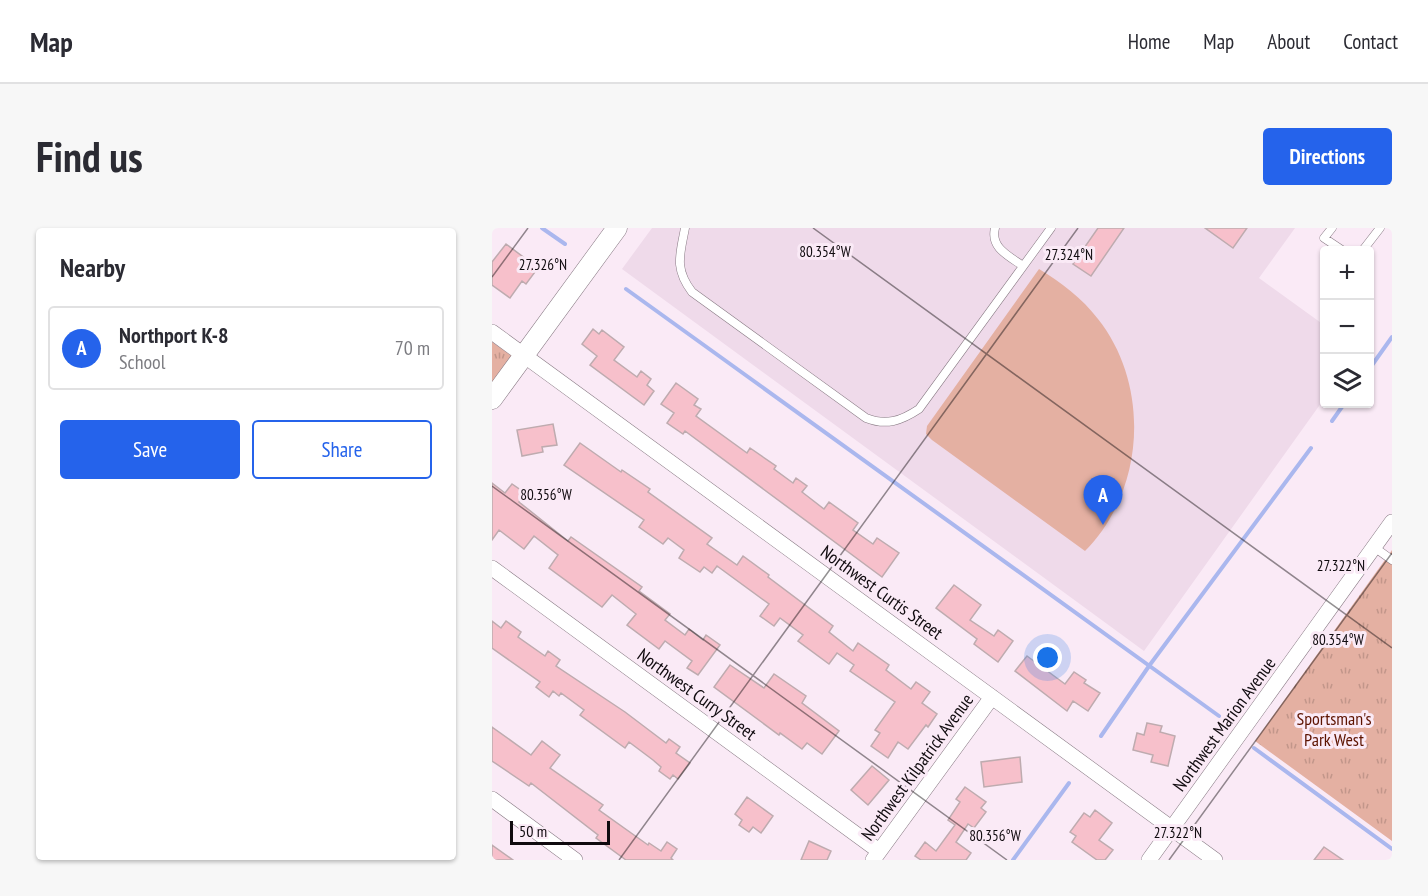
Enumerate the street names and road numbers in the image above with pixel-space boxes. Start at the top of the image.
street label: Northwest Curtis Street [816,540,948,644]
street label: Northwest Curry Street [633,643,761,745]
street label: Northwest Marion Avenue [1168,652,1280,796]
street label: Northwest Kilpatrick Avenue [856,689,978,845]

